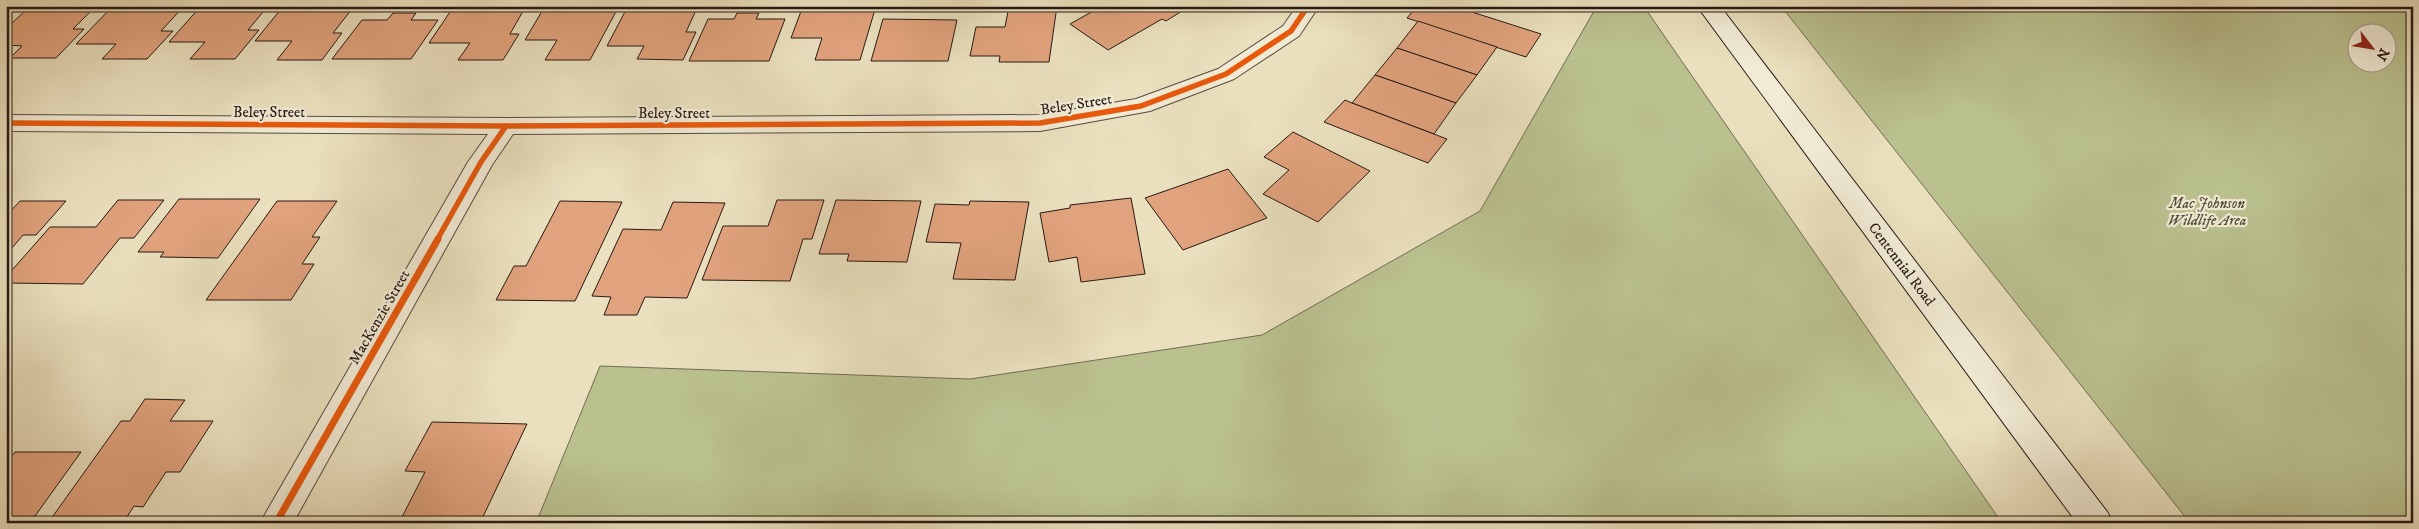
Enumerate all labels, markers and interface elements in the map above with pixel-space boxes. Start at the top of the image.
north arrow [2346,22,2396,72]
text: N [2371,45,2393,64]
street label: Beley Street [1039,89,1113,120]
street label: Beley Street [233,103,305,122]
street label: Beley Street [638,104,710,123]
park label: Mac Johnson Wildlife Area [2168,194,2246,230]
street label: Centennial Road [1864,219,1939,310]
street label: MacKenzie Street [345,266,414,368]

